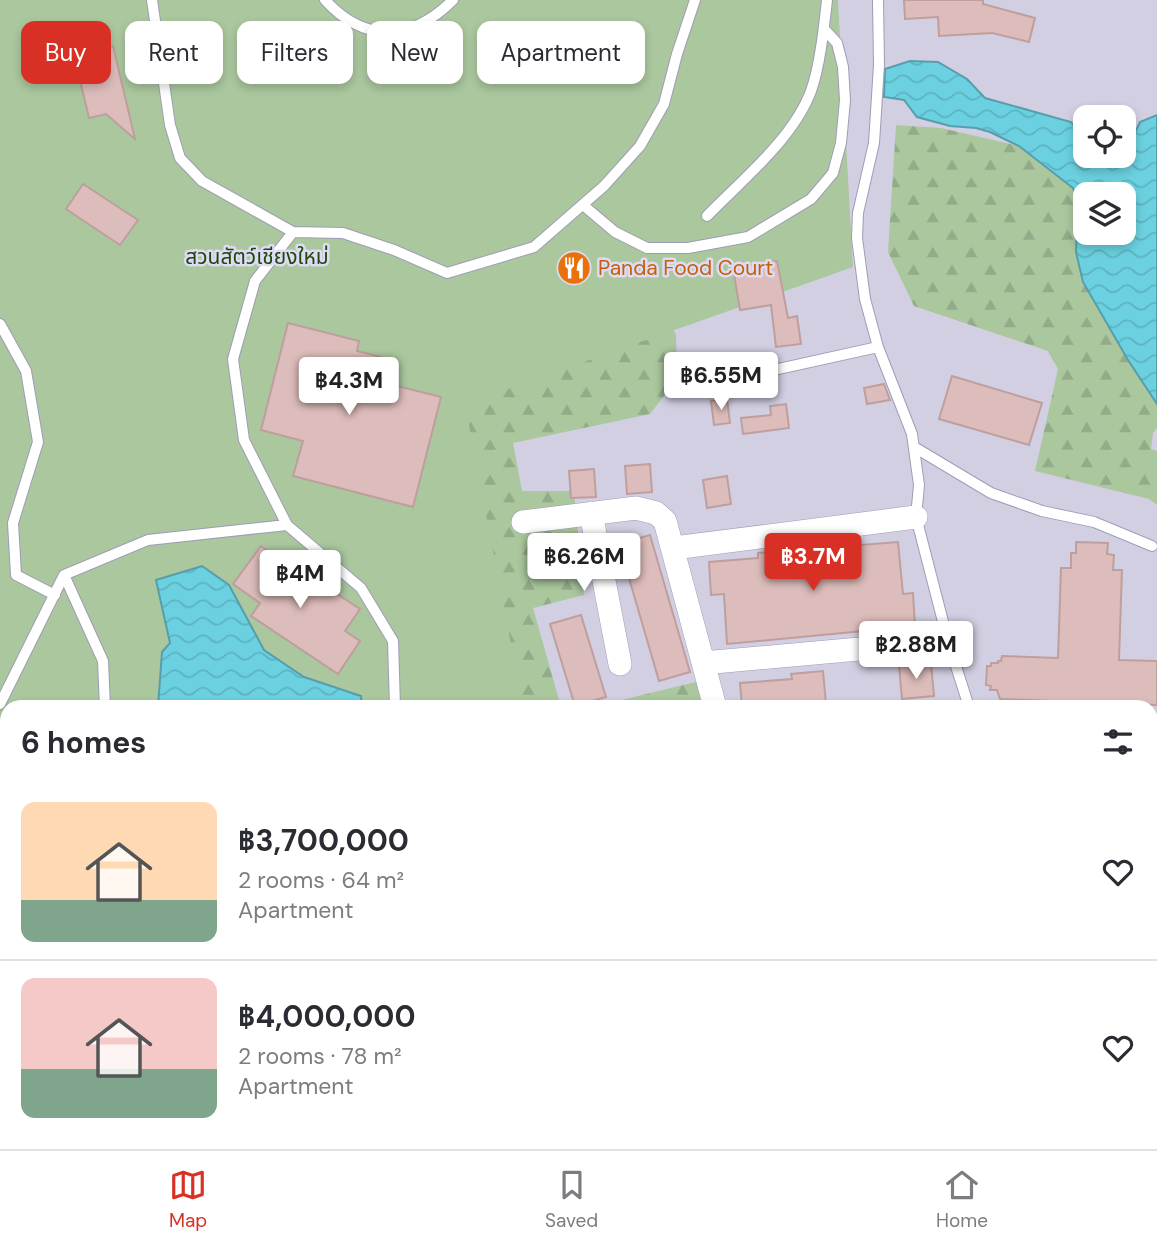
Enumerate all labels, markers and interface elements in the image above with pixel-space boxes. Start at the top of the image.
chip: Buy [21,21,111,84]
chip: Rent [125,21,223,84]
chip: Filters [237,21,353,84]
chip: New [367,21,463,84]
chip: Apartment [477,21,645,84]
map controls [1073,105,1136,245]
button: locate [1073,105,1136,168]
button: layers [1073,182,1136,245]
park label: สวนสัตว์เชียงใหม่ [185,243,329,271]
restaurant icon: Panda Food Court [555,249,593,287]
place label: Panda Food Court [598,254,773,282]
pin: ฿6.55M [664,352,778,412]
pin: ฿4.3M [300,358,398,417]
text: ฿6.55M [680,360,762,390]
text: ฿4.3M [315,365,383,395]
pin: ฿6.26M [527,534,641,593]
pin: ฿3.7M [764,534,862,593]
text: ฿6.26M [543,541,625,571]
text: ฿3.7M [780,541,846,571]
pin: ฿4M [266,550,334,610]
text: ฿4M [276,558,324,588]
pin: ฿2.88M [859,622,973,681]
text: ฿2.88M [875,629,957,659]
text: 6 homes [21,723,146,762]
icon: filters [1099,723,1137,761]
text: ฿3,700,000 [238,821,409,860]
icon: home [77,830,161,914]
icon: heart [1099,853,1137,891]
text: 2 rooms · 64 m² [238,865,404,895]
text: Apartment [238,895,353,925]
text: ฿4,000,000 [238,997,416,1036]
icon: home [77,1006,161,1090]
icon: heart [1099,1029,1137,1067]
text: 2 rooms · 78 m² [238,1041,402,1071]
text: Apartment [238,1071,353,1101]
tab: Map [169,1166,207,1233]
tab: Saved [545,1166,598,1233]
tab: Home [936,1166,988,1233]

